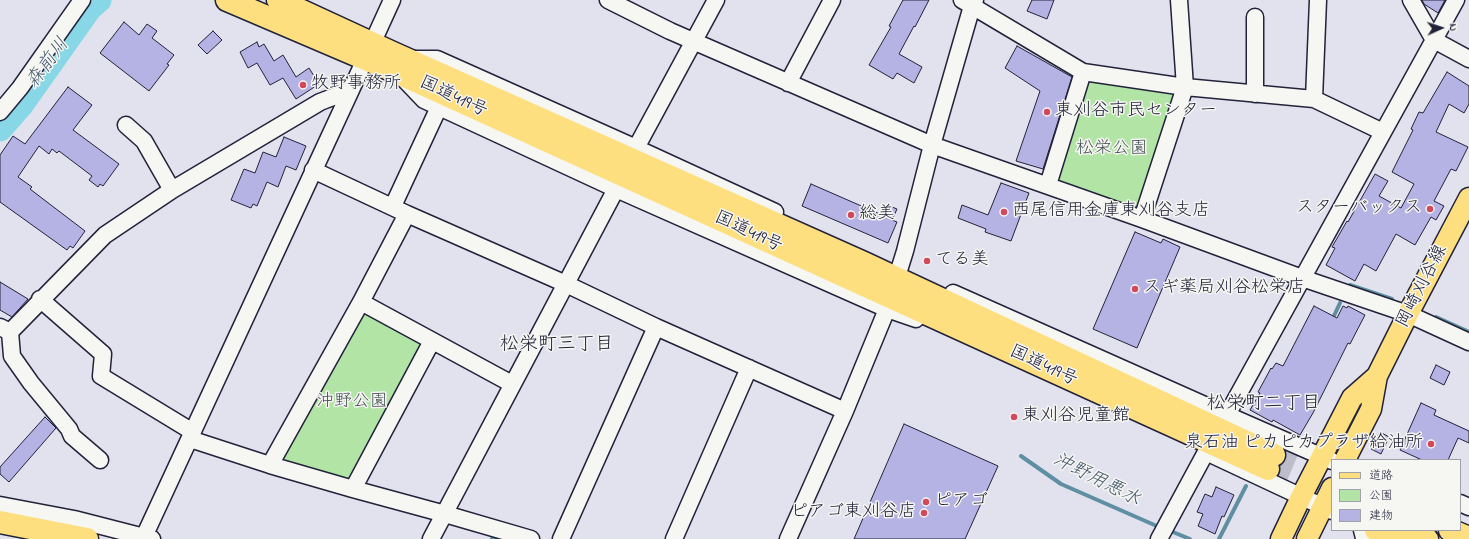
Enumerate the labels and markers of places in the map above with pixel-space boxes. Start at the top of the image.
place label: 牧野事務所 [311,74,401,96]
marker: 牧野事務所 [298,80,308,90]
place label: 東刈谷市民センター [1055,101,1217,123]
marker: 東刈谷市民センター [1042,107,1052,117]
place label: スターバックス [1296,198,1422,220]
place label: 西尾信用金庫東刈谷支店 [1012,201,1210,223]
place label: 総美 [859,204,895,226]
marker: スターバックス [1425,204,1435,214]
marker: 西尾信用金庫東刈谷支店 [999,207,1009,217]
marker: 総美 [846,210,856,220]
place label: てる美 [935,250,989,272]
marker: てる美 [922,256,932,266]
place label: スギ薬局刈谷松栄店 [1143,278,1305,300]
marker: スギ薬局刈谷松栄店 [1130,284,1140,294]
place label: 東刈谷児童館 [1022,406,1130,428]
marker: 東刈谷児童館 [1009,412,1019,422]
place label: 泉石油 ピカピカプラザ給油所 [1185,433,1423,455]
marker: 泉石油 ピカピカプラザ給油所 [1426,439,1436,449]
place label: ピアゴ [934,491,988,513]
marker: ピアゴ [921,497,931,507]
place label: ピアゴ東刈谷店 [790,502,916,524]
marker: ピアゴ東刈谷店 [919,508,929,518]

